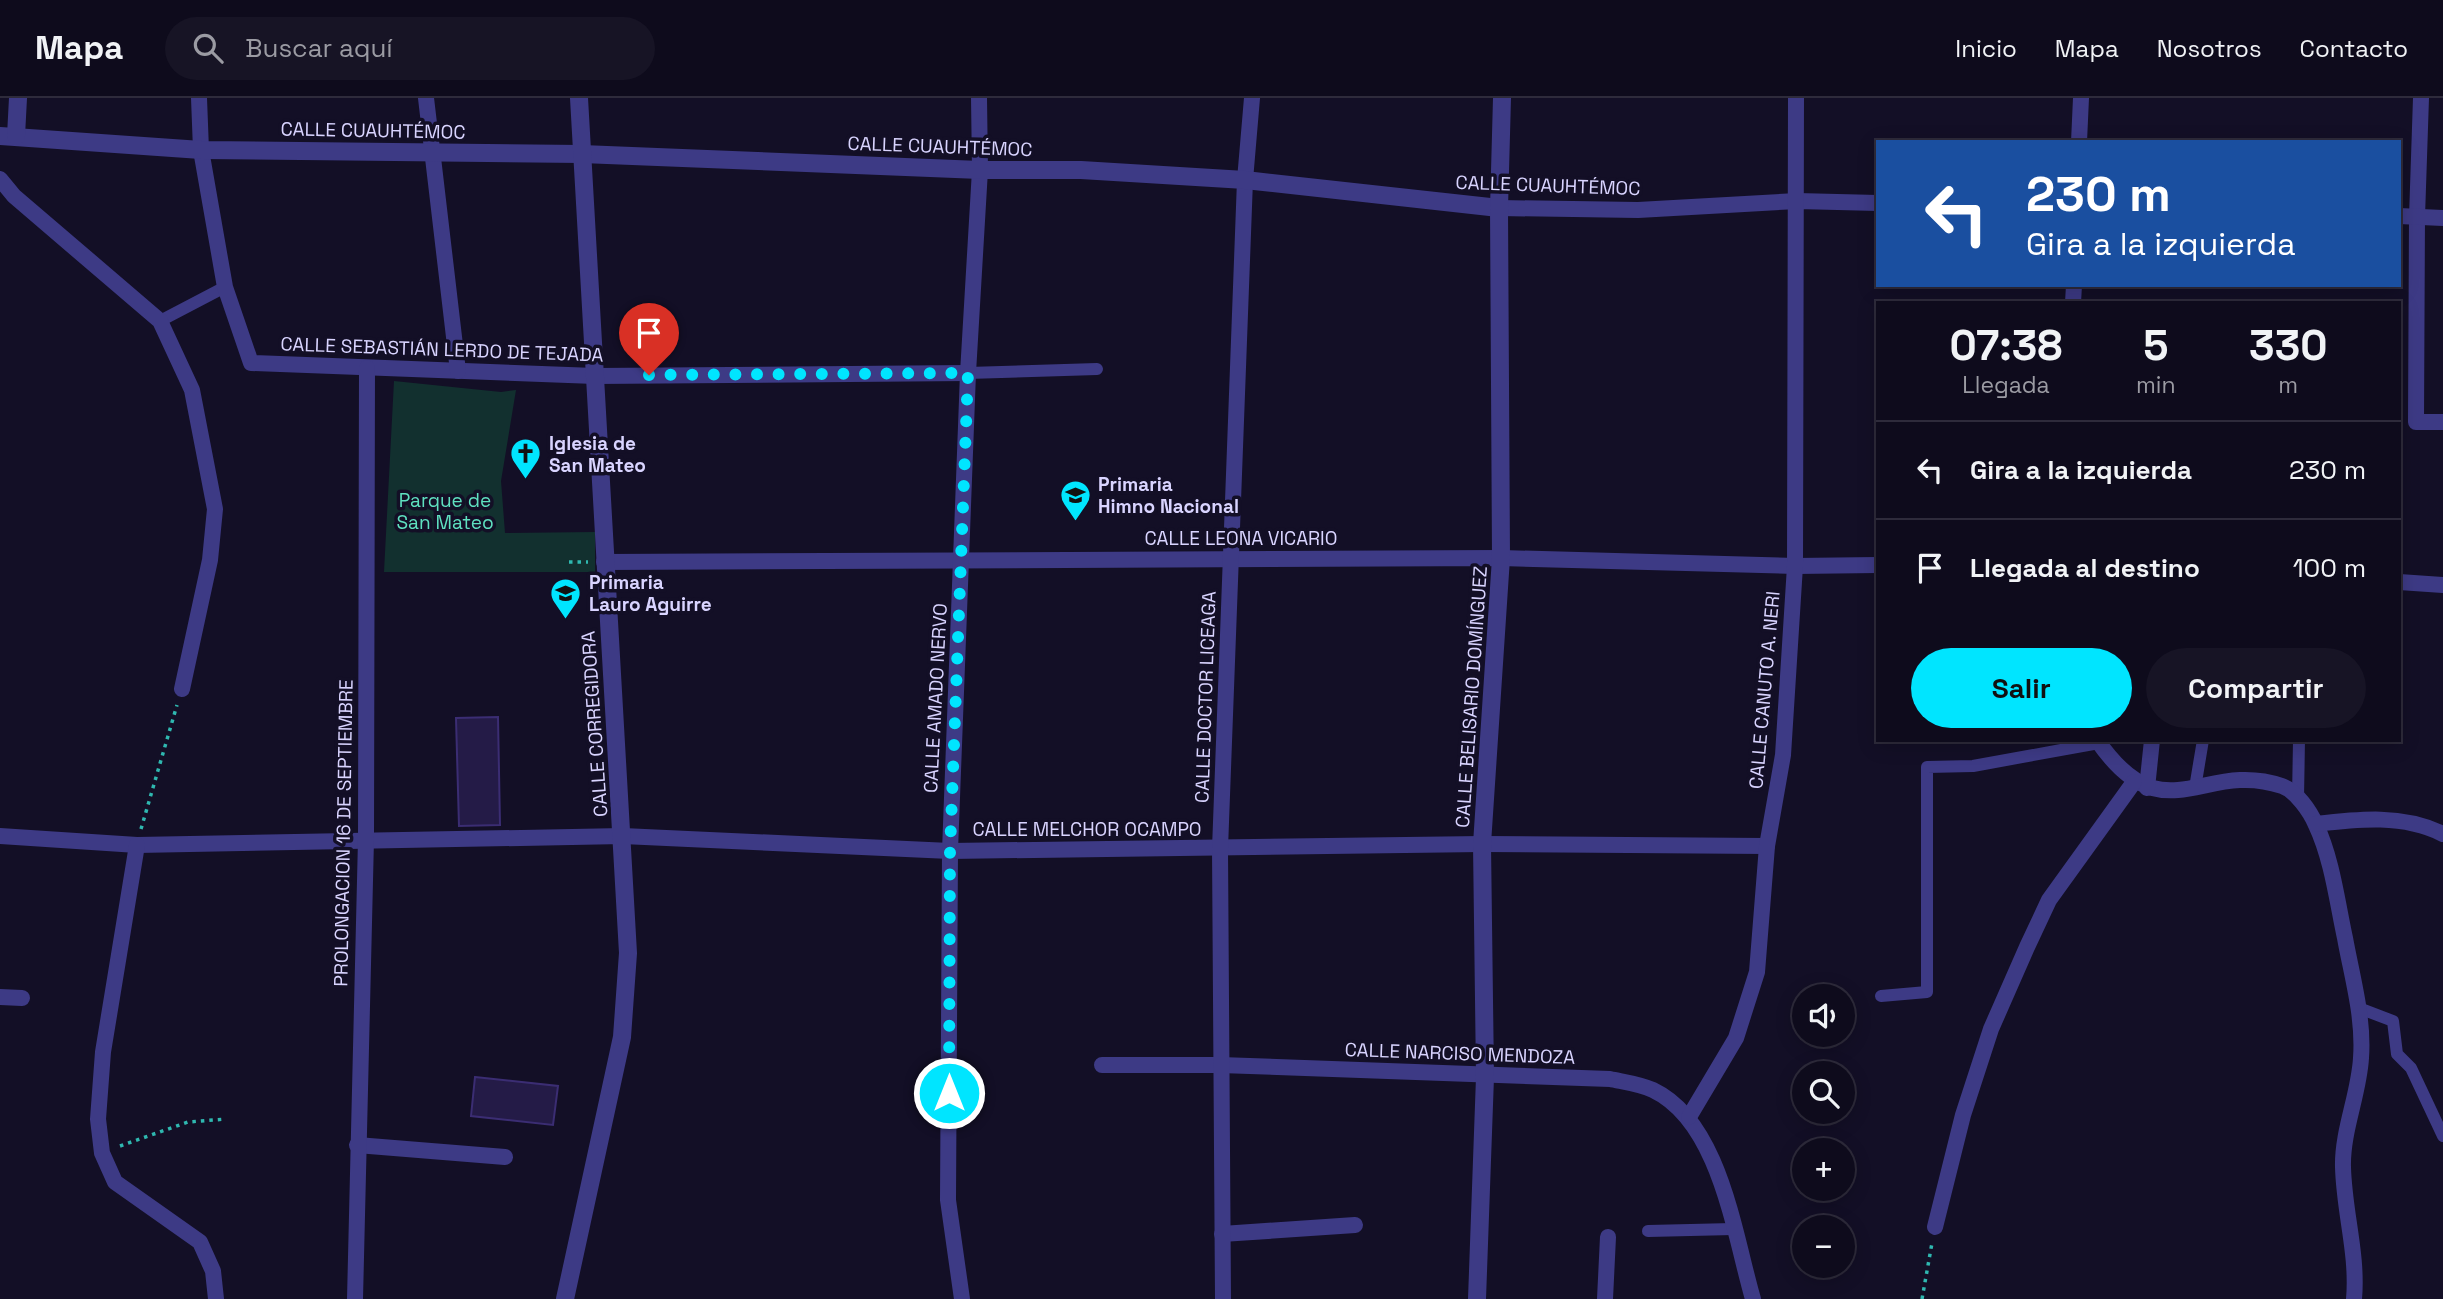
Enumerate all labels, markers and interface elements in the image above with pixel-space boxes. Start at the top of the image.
search box [165,17,655,80]
text: Mapa [35,27,123,69]
icon: search [189,29,227,67]
text: Buscar aquí [245,31,393,65]
text: Inicio [1955,33,2017,64]
text: Mapa [2055,33,2119,64]
text: Nosotros [2157,33,2262,64]
text: Contacto [2300,33,2408,64]
street label: CALLE CUAUHTÉMOC [280,116,466,145]
street label: CALLE CUAUHTÉMOC [847,131,1033,162]
text: 230 m [2026,163,2171,225]
icon: left [1911,168,2002,259]
street label: CALLE CUAUHTÉMOC [1455,170,1641,201]
text: Gira a la izquierda [2026,224,2296,264]
pin [619,303,679,375]
icon: arrive [630,314,668,352]
text: 07:38 [1950,319,2062,372]
text: 5 [2143,319,2168,372]
text: 330 [2249,319,2327,372]
street label: CALLE SEBASTIÁN LERDO DE TEJADA [280,331,604,368]
text: Llegada [1962,370,2050,400]
text: min [2136,370,2176,400]
text: m [2278,370,2298,400]
place label: Iglesia de San Mateo [549,431,646,478]
church icon: Iglesia de San Mateo [509,437,543,481]
icon: left [1911,451,1949,489]
text: Gira a la izquierda [1970,453,2192,487]
text: 230 m [2289,453,2366,487]
place label: Primaria Himno Nacional [1098,472,1239,519]
school or university icon: Primaria Himno Nacional [1058,478,1092,522]
park label: Parque de San Mateo [396,488,494,535]
street label: CALLE LEONA VICARIO [1145,526,1337,551]
icon: arrive [1911,549,1949,587]
text: Llegada al destino [1970,551,2200,585]
text: 100 m [2293,551,2366,585]
street label: CALLE BELISARIO DOMÍNGUEZ [1450,565,1493,829]
place label: Primaria Lauro Aguirre [589,570,712,617]
school or university icon: Primaria Lauro Aguirre [549,576,583,620]
street label: CALLE CANUTO A. NERI [1743,590,1786,790]
street label: CALLE DOCTOR LICEAGA [1189,591,1222,803]
street label: CALLE AMADO NERVO [918,603,953,794]
street label: CALLE CORREGIDORA [576,630,613,818]
button: Salir [1911,648,2132,728]
button: Compartir [2146,648,2366,728]
street label: PROLONGACION 16 DE SEPTIEMBRE [328,679,359,987]
street label: CALLE MELCHOR OCAMPO [972,817,1202,842]
map controls [1792,984,1855,1278]
button: sound [1792,984,1855,1047]
street label: CALLE NARCISO MENDOZA [1344,1037,1576,1070]
position arrow [912,1056,986,1130]
button: search [1792,1061,1855,1124]
button: + [1792,1138,1855,1201]
button: − [1792,1215,1855,1278]

